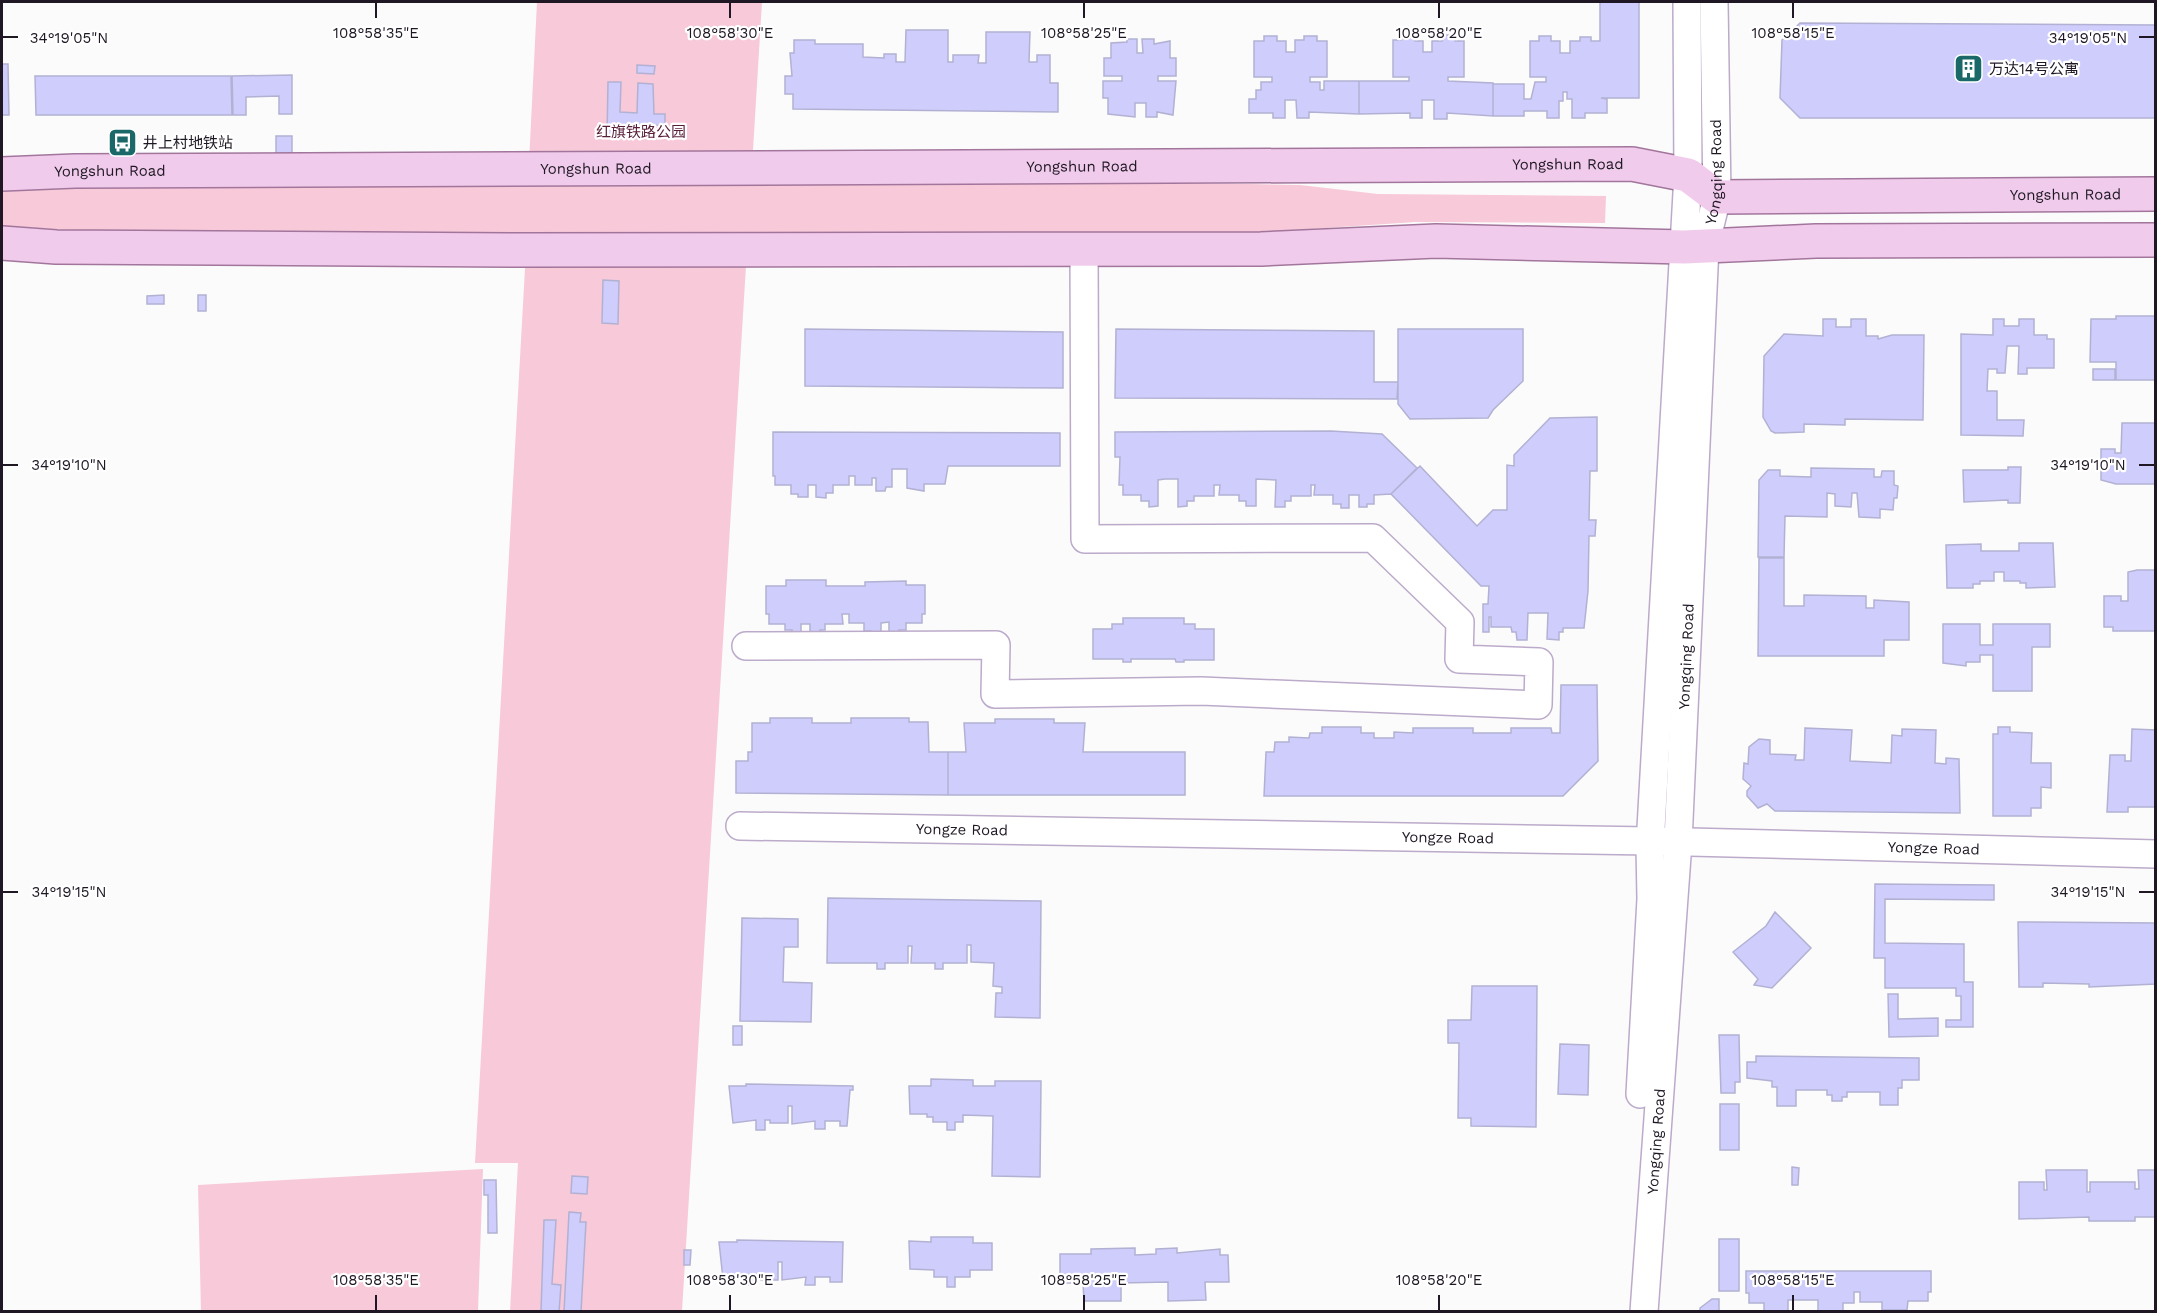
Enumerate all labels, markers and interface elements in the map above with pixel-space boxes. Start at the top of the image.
text: 108°58'35"E [333,24,419,42]
text: 108°58'30"E [687,24,773,42]
text: 108°58'25"E [1041,24,1127,42]
text: 108°58'20"E [1396,24,1482,42]
text: 108°58'15"E [1752,24,1835,42]
text: 34°19'05"N [30,29,108,47]
text: 34°19'05"N [2049,29,2127,47]
building icon: 万达14号公寓 [1952,53,1984,85]
place label: 万达14号公寓 [1989,60,2079,78]
street label: Yongqing Road [1701,119,1726,227]
park label: 红旗铁路公园 [596,123,686,141]
bus stop icon: 井上村地铁站 [106,127,138,159]
place label: 井上村地铁站 [143,134,233,152]
street label: Yongshun Road [1512,155,1624,174]
street label: Yongshun Road [1026,157,1138,176]
street label: Yongshun Road [540,159,652,178]
street label: Yongshun Road [54,162,166,181]
street label: Yongshun Road [2010,185,2121,204]
text: 34°19'10"N [31,456,107,474]
text: 34°19'10"N [2050,456,2126,474]
street label: Yongqing Road [1675,603,1698,710]
street label: Yongze Road [916,820,1008,839]
street label: Yongze Road [1402,828,1494,847]
street label: Yongze Road [1887,838,1980,858]
text: 34°19'15"N [31,883,107,901]
text: 34°19'15"N [2050,883,2126,901]
street label: Yongqing Road [1644,1088,1669,1195]
text: 108°58'35"E [333,1271,419,1289]
text: 108°58'30"E [687,1271,773,1289]
text: 108°58'25"E [1041,1271,1127,1289]
text: 108°58'20"E [1396,1271,1482,1289]
text: 108°58'15"E [1752,1271,1835,1289]

